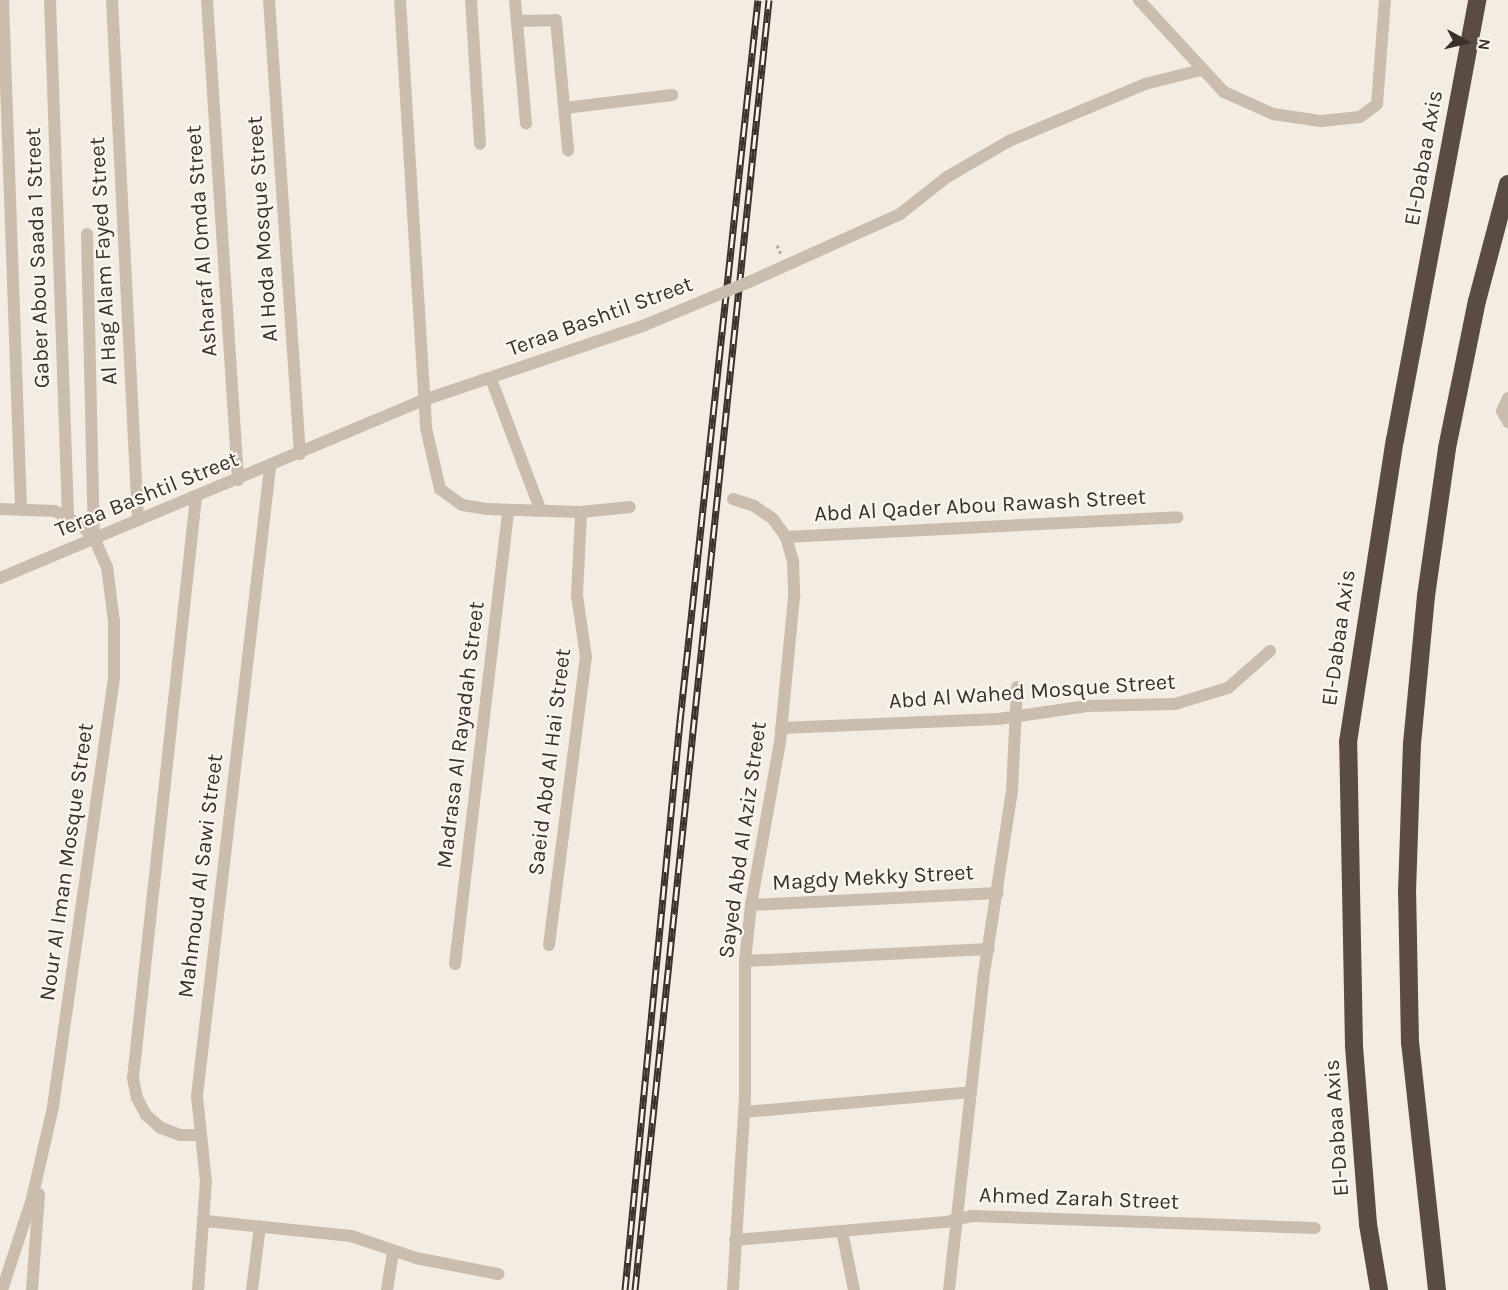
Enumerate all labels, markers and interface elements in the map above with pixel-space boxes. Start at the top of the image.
north arrow [1436,12,1496,72]
text: N [1474,38,1495,52]
street label: El-Dabaa Axis [1399,88,1449,228]
street label: Al Hoda Mosque Street [242,115,284,343]
street label: Asharaf Al Omda Street [181,124,223,358]
street label: Gaber Abou Saada 1 Street [20,127,56,389]
street label: Al Hag Alam Fayed Street [84,136,124,386]
street label: Teraa Bashtil Street [504,271,696,363]
street label: Teraa Bashtil Street [52,446,242,544]
street label: Abd Al Qader Abou Rawash Street [813,484,1147,528]
street label: El-Dabaa Axis [1316,568,1362,708]
street label: Madrasa Al Rayadah Street [432,600,490,870]
street label: Saeid Abd Al Hai Street [523,647,577,877]
street label: Abd Al Wahed Mosque Street [888,669,1176,715]
street label: Sayed Abd Al Aziz Street [713,720,773,960]
street label: Nour Al Iman Mosque Street [34,721,100,1003]
street label: Mahmoud Al Sawi Street [173,752,229,1000]
street label: Magdy Mekky Street [772,860,974,896]
street label: El-Dabaa Axis [1319,1059,1355,1197]
street label: Ahmed Zarah Street [979,1182,1179,1216]

